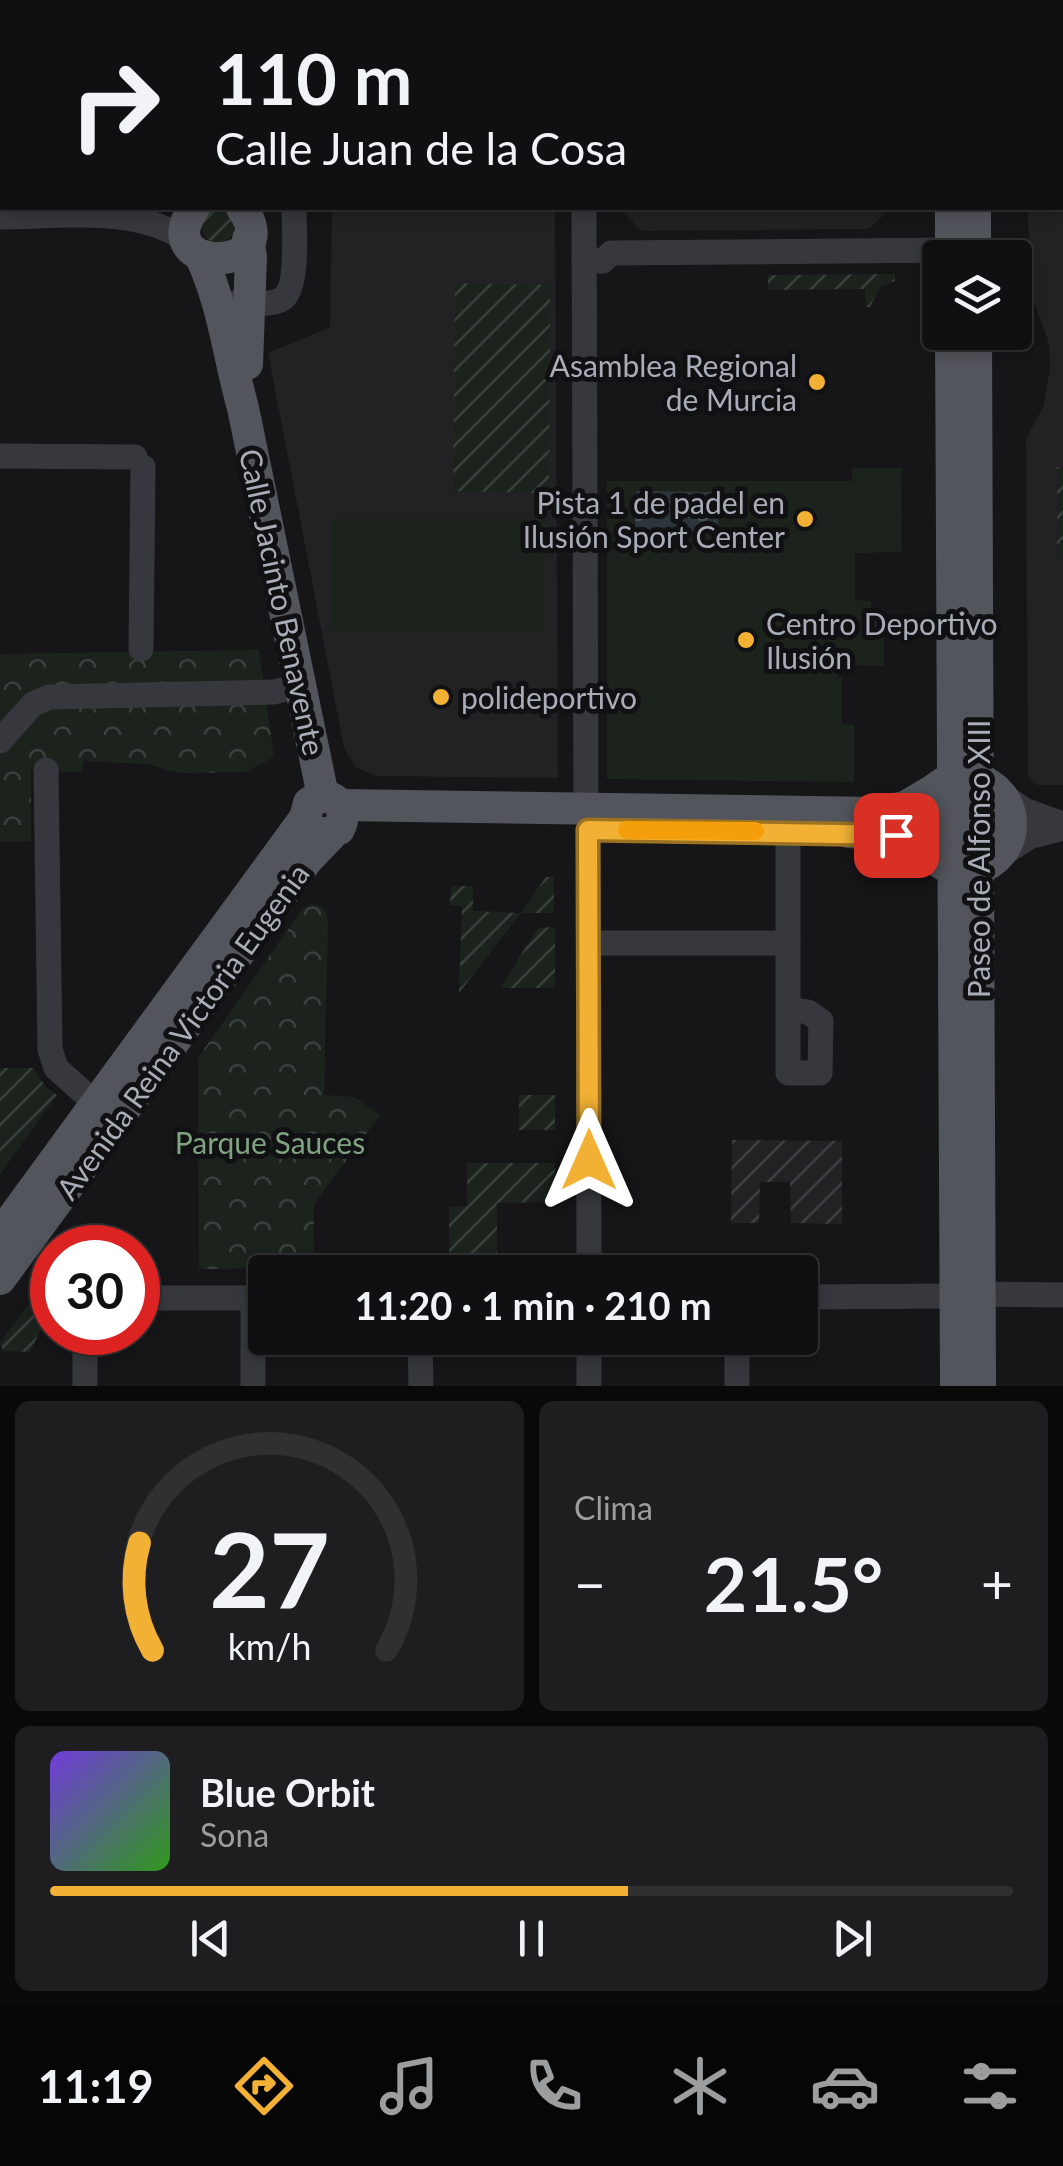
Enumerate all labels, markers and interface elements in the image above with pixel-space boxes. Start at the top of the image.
text: 110 m [215,36,412,120]
icon: right [50,40,180,170]
text: Calle Juan de la Cosa [215,121,627,175]
map controls [922,240,1032,350]
button: layers [922,240,1032,350]
place label: Asamblea Regional de Murcia [550,347,797,417]
marker: Asamblea Regional de Murcia [806,371,828,393]
street label: Calle Jacinto Benavente [233,445,333,759]
place label: Pista 1 de padel en Ilusión Sport Center [523,484,785,554]
marker: Pista 1 de padel en Ilusión Sport Center [794,508,816,530]
place label: Centro Deportivo Ilusión [766,605,998,675]
marker: Centro Deportivo Ilusión [735,629,757,651]
place label: polideportivo [461,679,637,715]
marker: polideportivo [430,686,452,708]
street label: Paseo de Alfonso XIII [960,720,996,998]
pin [854,793,939,878]
icon: arrive [869,808,924,863]
street label: Avenida Reina Victoria Eugenia [48,856,316,1206]
position arrow [537,1108,641,1212]
park label: Parque Sauces [175,1124,365,1160]
speed limit sign: 30 [30,1225,160,1355]
text: 11:20 · 1 min · 210 m [354,1282,712,1328]
text: Clima [574,1488,653,1527]
text: 27 [209,1505,330,1630]
text: 21.5° [704,1538,883,1628]
text: − [574,1550,606,1616]
text: + [981,1550,1013,1616]
text: km/h [228,1625,311,1668]
text: Blue Orbit [200,1769,375,1815]
text: Sona [200,1815,269,1854]
icon: previous [183,1911,238,1966]
icon: pause [504,1911,559,1966]
icon: next [825,1911,880,1966]
icon: directions [229,2051,299,2121]
icon: music [374,2051,444,2121]
icon: phone [519,2051,589,2121]
icon: climate [665,2051,735,2121]
icon: car [810,2051,880,2121]
icon: filters [955,2051,1025,2121]
text: 11:19 [38,2059,154,2113]

